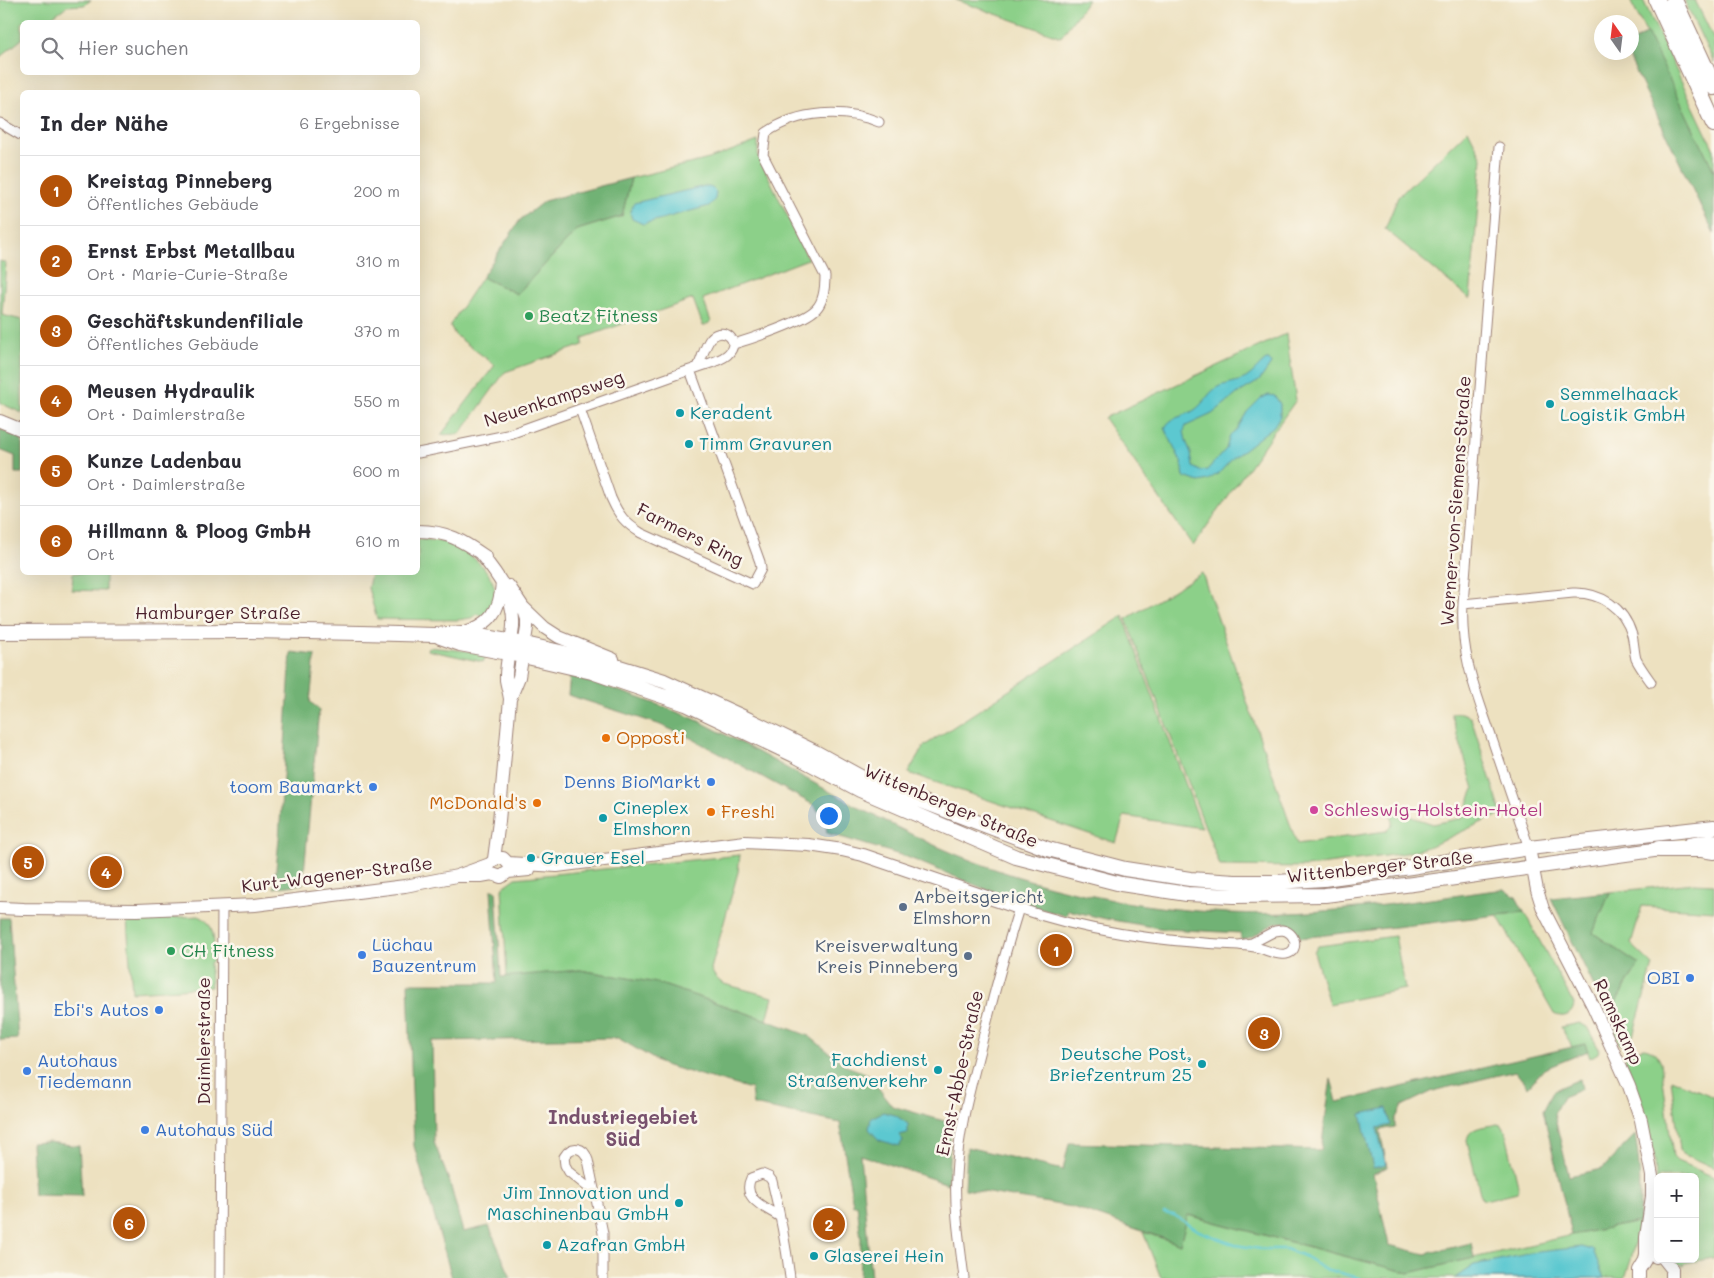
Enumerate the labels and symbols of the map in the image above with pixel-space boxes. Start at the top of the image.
north arrow [1594,15,1639,60]
place label: Beatz Fitness [539,303,658,327]
marker: Beatz Fitness [523,310,535,322]
street label: Neuenkampsweg [481,364,627,432]
street label: Werner-von-Siemens-Straße [1434,375,1476,627]
place label: Semmelhaack Logistik GmbH [1560,381,1686,426]
marker: Semmelhaack Logistik GmbH [1544,398,1556,410]
place label: Keradent [690,400,773,424]
marker: Keradent [674,407,686,419]
place label: Timm Gravuren [699,431,832,455]
marker: Timm Gravuren [683,438,695,450]
street label: Farmers Ring [633,497,748,571]
street label: Hamburger Straße [135,600,301,624]
place label: Opposti [616,725,685,749]
marker: Opposti [600,732,612,744]
street label: Wittenberger Straße [861,757,1042,853]
place label: Denns BioMarkt [564,769,701,793]
place label: toom Baumarkt [229,774,363,798]
marker: Denns BioMarkt [705,776,717,788]
marker: toom Baumarkt [367,781,379,793]
place label: McDonald's [429,790,527,814]
place label: Cineplex Elmshorn [613,795,691,840]
marker: McDonald's [531,797,543,809]
place label: Schleswig-Holstein-Hotel [1324,797,1543,821]
place label: Fresh! [721,799,775,823]
your location [816,803,842,829]
marker: Schleswig-Holstein-Hotel [1308,804,1320,816]
marker: Fresh! [705,806,717,818]
marker: Cineplex Elmshorn [597,812,609,824]
pin: 5 [12,843,44,881]
street label: Wittenberger Straße [1286,844,1474,888]
place label: Grauer Esel [541,845,645,869]
street label: Kurt-Wagener-Straße [240,850,434,898]
marker: Grauer Esel [525,852,537,864]
pin: 4 [90,853,122,891]
place label: Arbeitsgericht Elmshorn [913,884,1044,929]
marker: Arbeitsgericht Elmshorn [897,901,909,913]
pin: 1 [1040,931,1072,969]
place label: Lüchau Bauzentrum [372,932,477,977]
place label: Kreisverwaltung Kreis Pinneberg [815,933,958,978]
place label: CH Fitness [181,938,275,962]
marker: CH Fitness [165,945,177,957]
marker: Lüchau Bauzentrum [356,949,368,961]
marker: Kreisverwaltung Kreis Pinneberg [962,950,974,962]
place label: OBI [1647,965,1680,989]
marker: OBI [1684,972,1696,984]
street label: Ramskamp [1589,975,1649,1068]
street label: Daimlerstraße [191,977,215,1105]
street label: Ernst-Abbe-Straße [930,988,988,1158]
place label: Ebi's Autos [54,997,149,1021]
marker: Ebi's Autos [153,1004,165,1016]
pin: 3 [1248,1014,1280,1052]
place label: Deutsche Post, Briefzentrum 25 [1050,1041,1192,1086]
place label: Fachdienst Straßenverkehr [788,1047,928,1092]
place label: Autohaus Tiedemann [37,1048,132,1093]
marker: Deutsche Post, Briefzentrum 25 [1196,1058,1208,1070]
marker: Fachdienst Straßenverkehr [932,1064,944,1076]
marker: Autohaus Tiedemann [21,1065,33,1077]
district label: Industriegebiet Süd [548,1104,698,1151]
place label: Autohaus Süd [155,1117,273,1141]
marker: Autohaus Süd [139,1124,151,1136]
place label: Jim Innovation und Maschinenbau GmbH [487,1180,669,1225]
marker: Jim Innovation und Maschinenbau GmbH [673,1197,685,1209]
pin: 6 [113,1204,145,1242]
pin: 2 [813,1205,845,1243]
place label: Azafran GmbH [557,1232,686,1256]
marker: Azafran GmbH [541,1239,553,1251]
place label: Glaserei Hein [824,1243,944,1267]
marker: Glaserei Hein [808,1250,820,1262]

